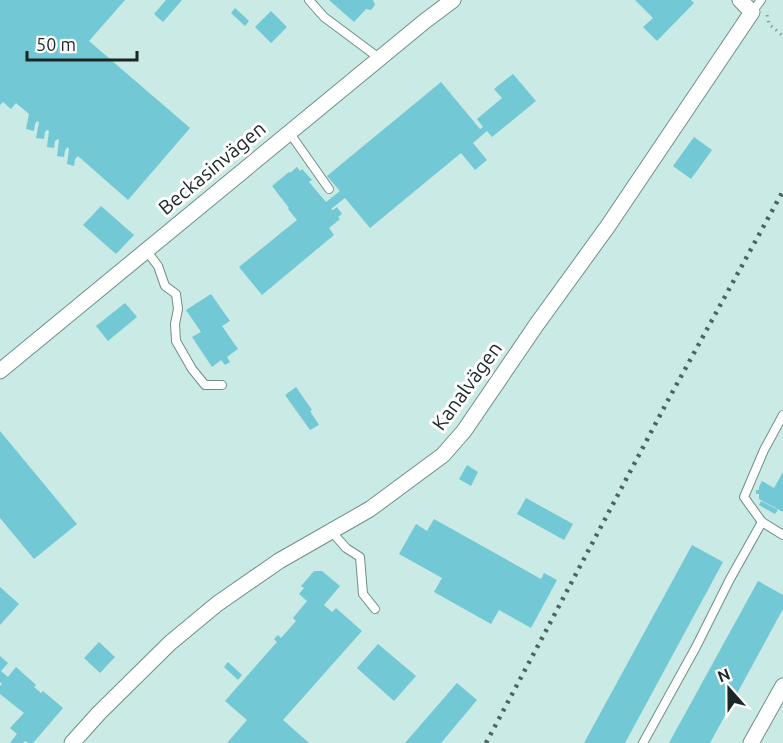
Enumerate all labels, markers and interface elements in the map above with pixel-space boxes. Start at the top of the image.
scale bar [27,24,136,62]
text: 50 m [36,34,76,54]
street label: Beckasinvägen [154,116,270,219]
street label: Kanalvägen [427,337,506,434]
north arrow [699,659,759,719]
text: N [715,664,732,686]

